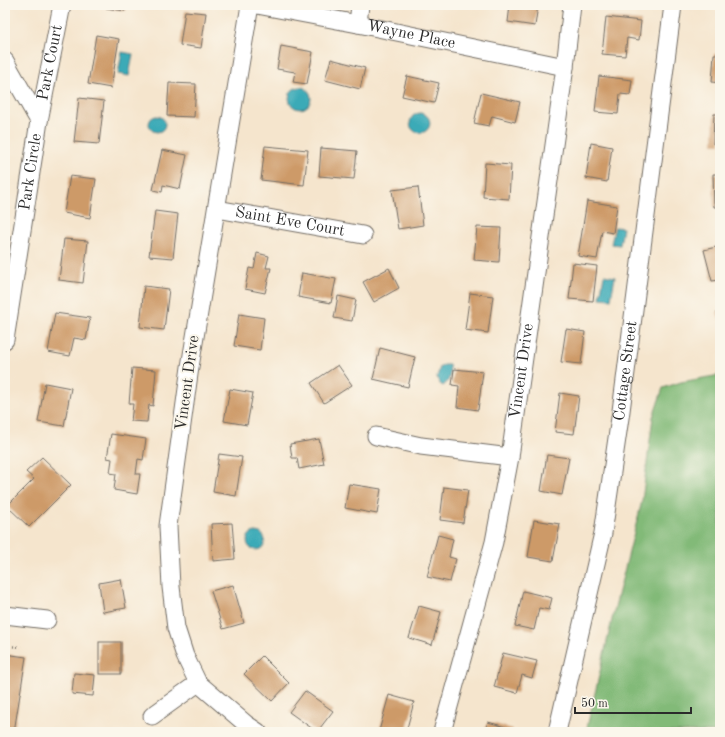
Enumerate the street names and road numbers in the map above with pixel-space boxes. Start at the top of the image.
street label: Wayne Place [365,18,457,52]
street label: Park Court [35,23,66,102]
street label: Park Circle [17,132,45,212]
street label: Saint Eve Court [234,204,346,240]
street label: Cottage Street [612,320,641,422]
street label: Vincent Drive [507,323,537,420]
street label: Vincent Drive [173,334,203,432]

